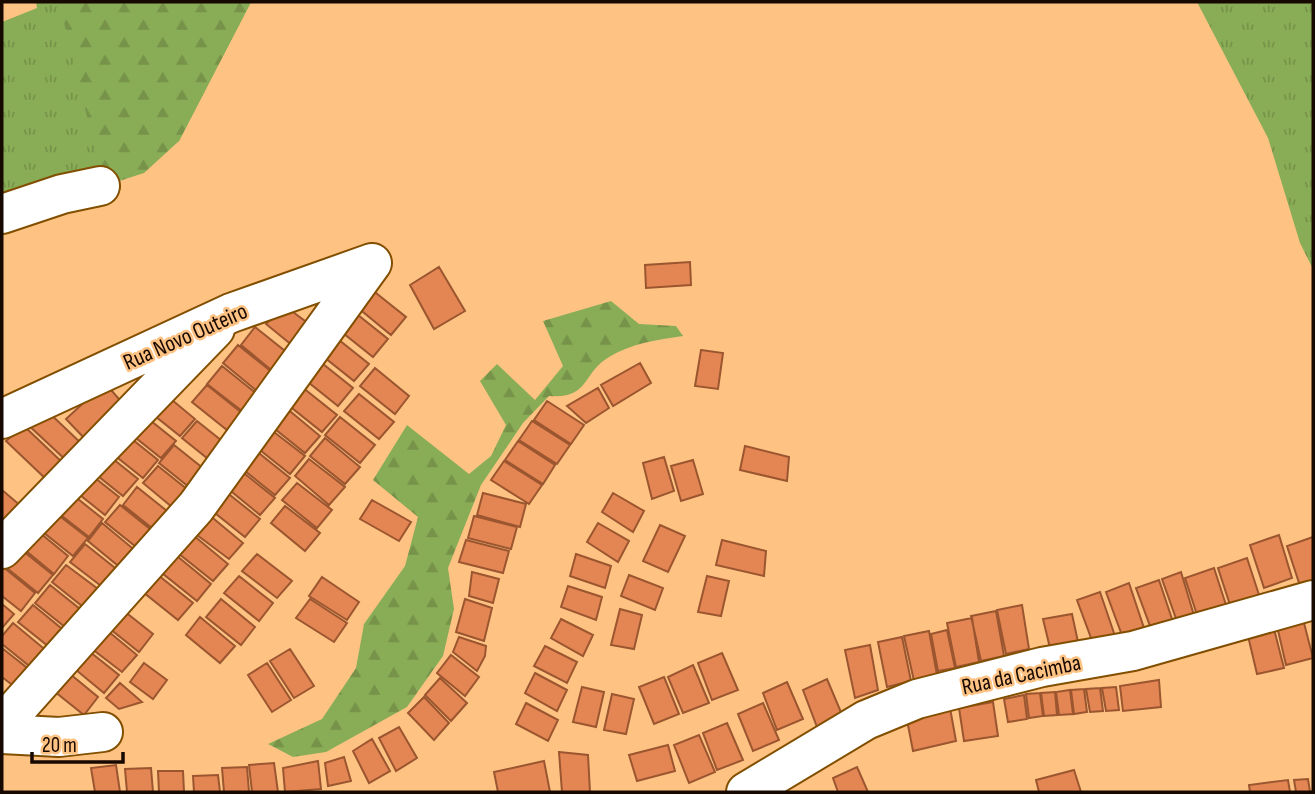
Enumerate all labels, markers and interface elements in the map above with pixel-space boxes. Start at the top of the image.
street label: Rua Novo Outeiro [119,297,252,377]
street label: Rua da Cacimba [959,649,1083,701]
scale bar [32,720,122,764]
text: 20 m [42,733,77,758]

